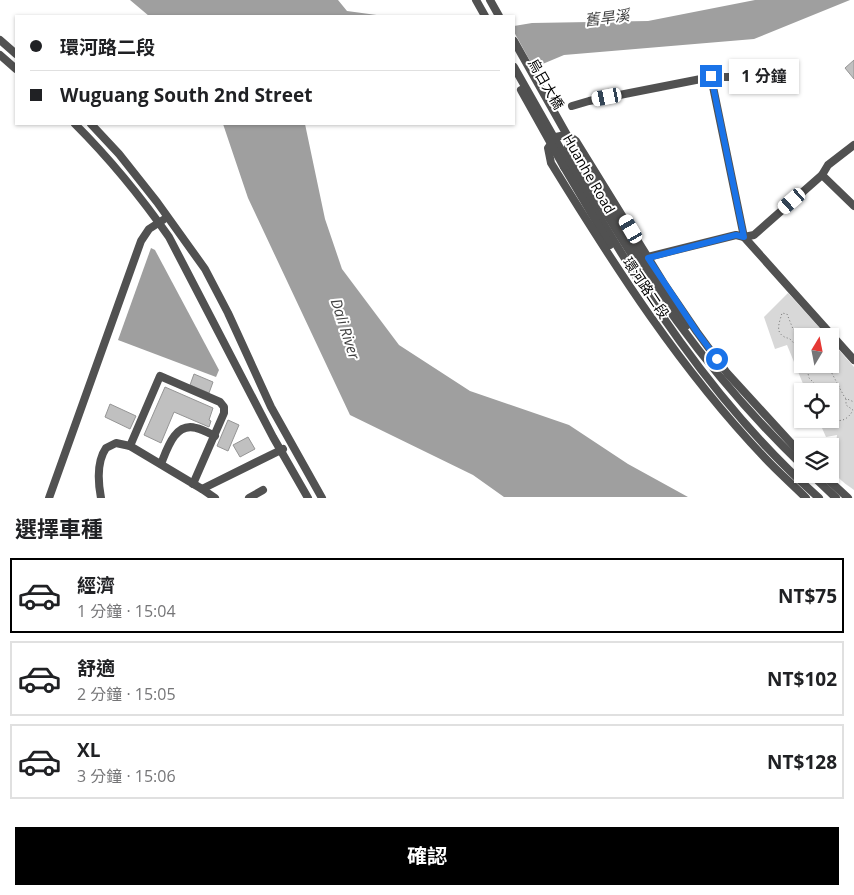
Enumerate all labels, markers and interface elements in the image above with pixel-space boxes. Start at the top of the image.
water label: 舊旱溪 [583,4,632,30]
text: 環河路二段 [60,34,155,60]
street label: 烏日大橋 [524,55,569,113]
callout: 1 分鐘 [728,58,798,94]
route end [700,65,722,87]
text: 1 分鐘 [741,65,787,87]
text: Wuguang South 2nd Street [60,82,312,108]
car [590,87,623,107]
street label: Huanhe Road [559,131,620,217]
car [775,185,808,217]
car [617,212,644,246]
street label: 環河路二段 [619,253,674,322]
water label: Dali River [327,296,365,363]
north arrow [794,328,839,372]
map controls [794,328,839,483]
route start [706,348,728,370]
button: locate [794,383,839,428]
button: layers [794,438,839,483]
text: 選擇車種 [15,513,103,543]
text: 經濟 [77,572,115,598]
icon: car [17,573,62,618]
text: NT$75 [778,583,837,609]
text: 1 分鐘 · 15:04 [77,600,176,622]
text: 舒適 [77,655,115,681]
icon: car [17,656,62,701]
text: NT$102 [767,666,837,692]
text: 2 分鐘 · 15:05 [77,683,176,705]
text: XL [77,737,100,763]
icon: car [17,739,62,784]
text: NT$128 [767,749,837,775]
text: 3 分鐘 · 15:06 [77,765,176,787]
button: 確認 [15,827,839,885]

